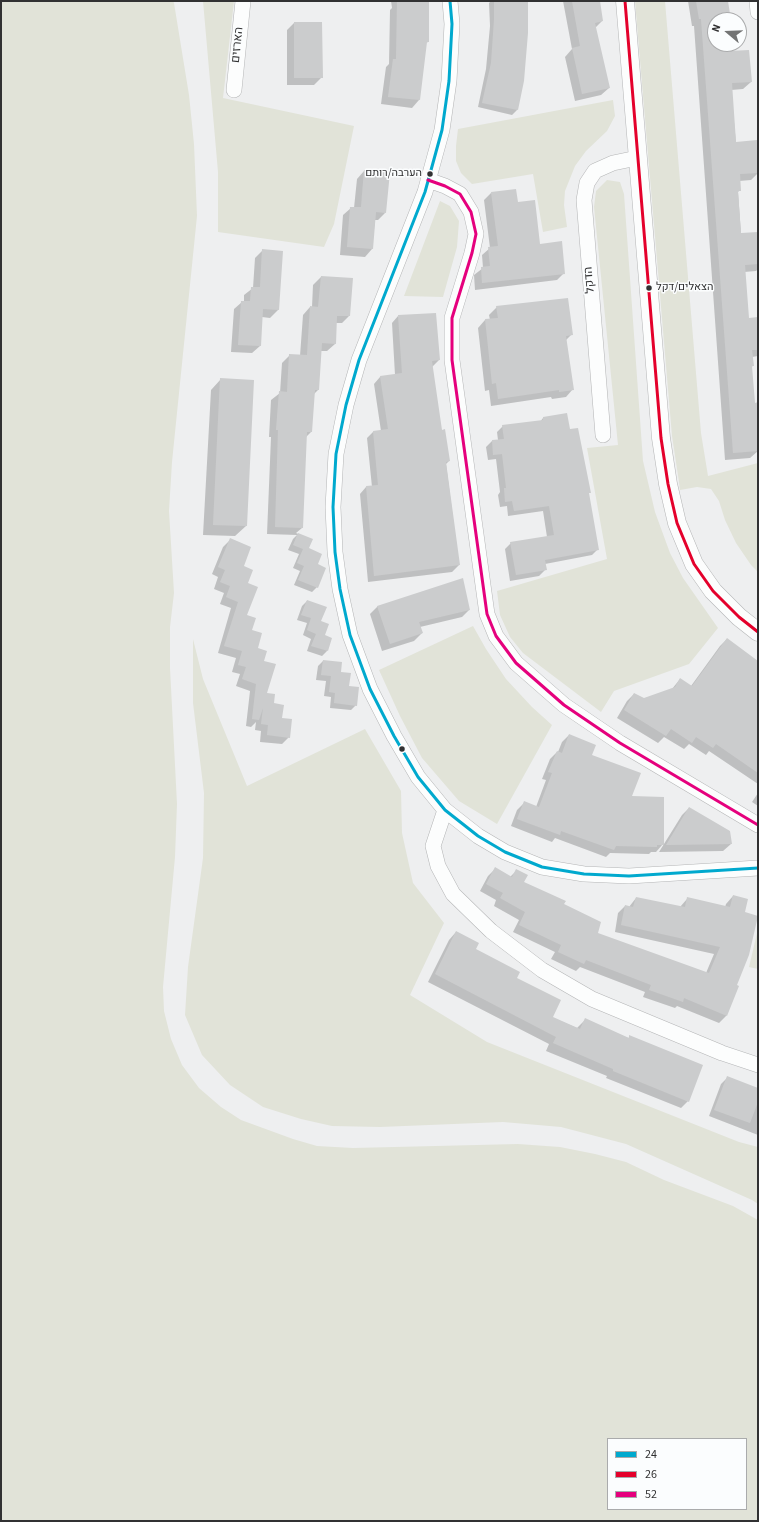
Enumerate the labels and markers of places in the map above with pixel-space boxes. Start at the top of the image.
place label: הערבה/רותם [365,167,422,181]
marker: הערבה/רותם [425,169,435,179]
place label: הצאלים/דקל [656,281,714,295]
marker: הצאלים/דקל [644,283,654,293]
unlabelled marker [397,744,407,754]

